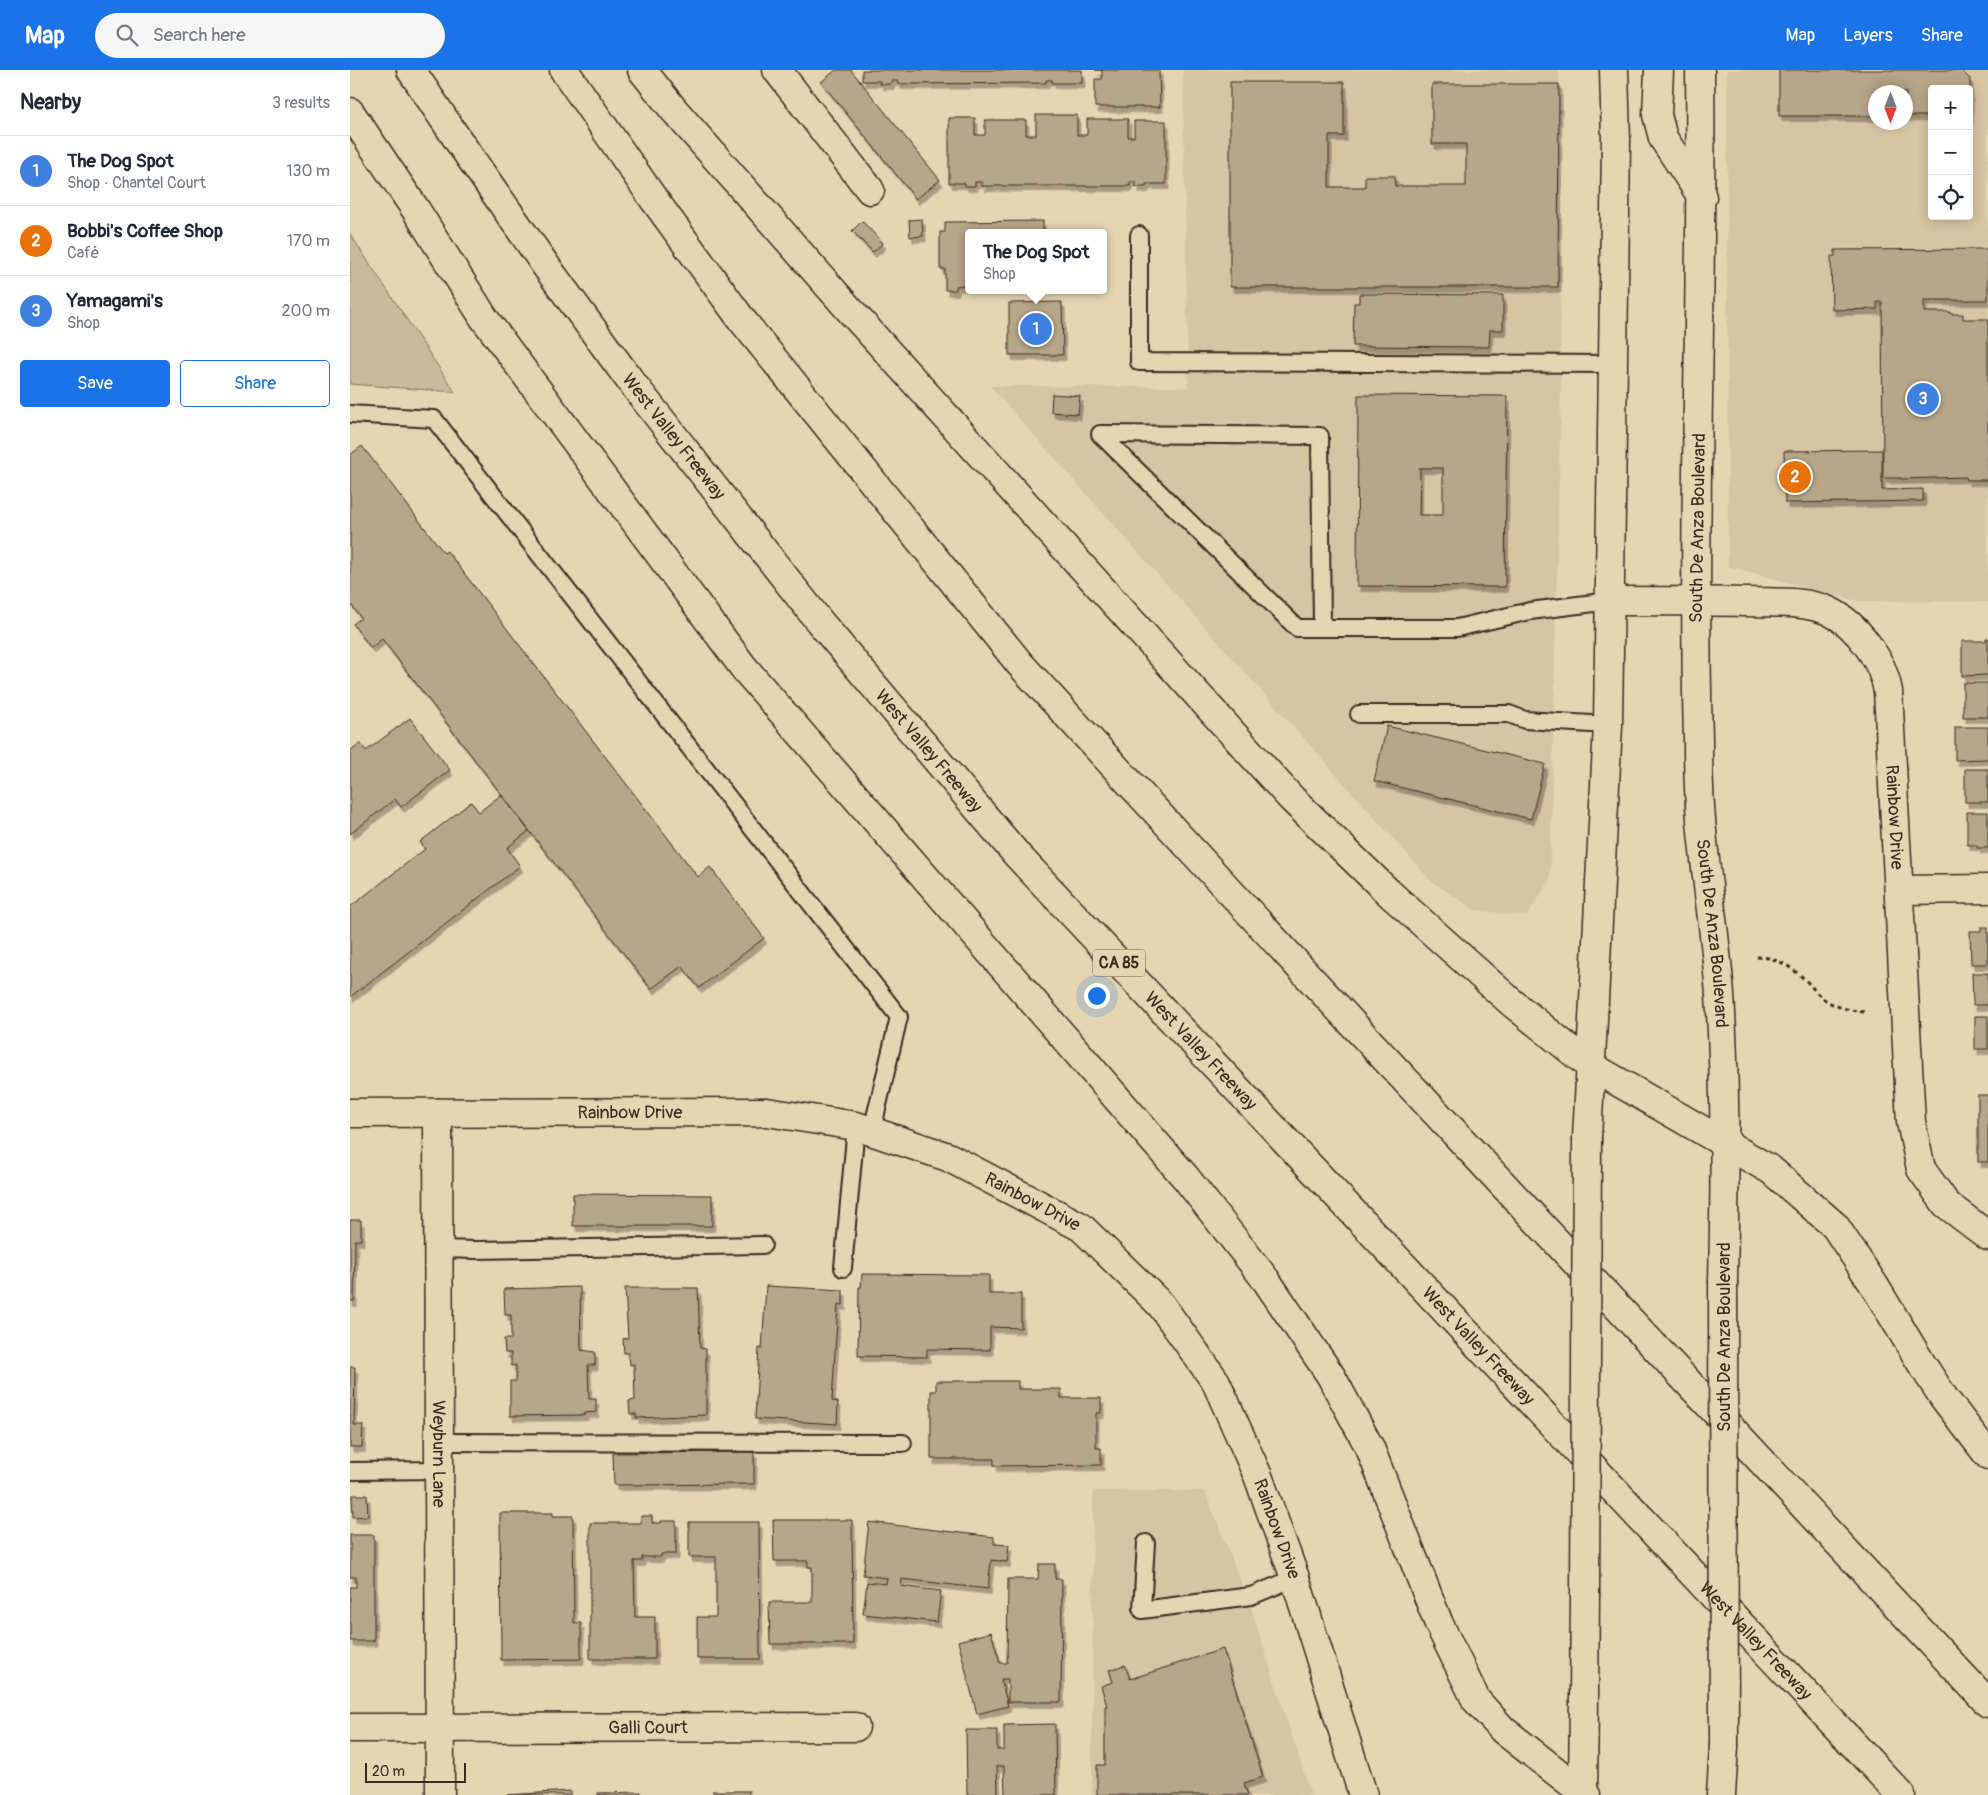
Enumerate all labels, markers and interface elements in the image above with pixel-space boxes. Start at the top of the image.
search box [95,13,445,58]
text: Map [25,21,65,50]
icon: search [113,21,141,49]
text: Search here [153,23,246,47]
text: Map [1786,24,1815,47]
text: Layers [1843,24,1893,47]
text: Share [1921,24,1963,47]
north arrow [1868,85,1913,130]
map controls [1928,85,1973,220]
button: + [1928,85,1973,130]
text: Nearby [20,89,81,116]
text: 3 results [272,93,330,113]
button: − [1928,130,1973,175]
text: The Dog Spot [67,149,174,173]
text: 1 [33,161,39,181]
text: 130 m [286,161,330,181]
text: Shop · Chantel Court [67,173,206,193]
button: locate [1928,175,1973,220]
text: Bobbi's Coffee Shop [67,219,223,243]
popup [965,229,1107,294]
text: 2 [32,231,40,251]
text: 170 m [287,231,330,251]
text: The Dog Spot [983,240,1089,264]
text: Café [67,243,99,263]
text: Shop [983,264,1016,284]
text: Yamagami's [67,289,163,313]
text: 3 [32,301,40,321]
text: 200 m [282,301,330,321]
pin: 1 [1020,310,1052,348]
text: Shop [67,313,100,333]
button: Save [20,360,170,407]
button: Share [180,360,330,407]
street label: West Valley Freeway [617,369,731,504]
pin: 3 [1907,380,1939,418]
street label: South De Anza Boulevard [1685,433,1711,623]
pin: 2 [1779,458,1811,496]
street label: West Valley Freeway [870,684,988,817]
street label: Rainbow Drive [1880,764,1909,870]
street label: South De Anza Boulevard [1691,838,1733,1028]
road number: CA 85 [1093,950,1145,976]
your location [1084,983,1110,1009]
street label: West Valley Freeway [1140,986,1263,1115]
street label: Rainbow Drive [578,1101,683,1124]
street label: Rainbow Drive [981,1167,1085,1236]
street label: South De Anza Boulevard [1713,1242,1736,1432]
street label: West Valley Freeway [1417,1281,1540,1410]
street label: Weyburn Lane [427,1400,451,1508]
street label: Rainbow Drive [1248,1476,1306,1582]
street label: West Valley Freeway [1695,1577,1817,1705]
street label: Galli Court [608,1716,689,1739]
scale bar [365,1760,466,1783]
text: 20 m [372,1763,405,1780]

